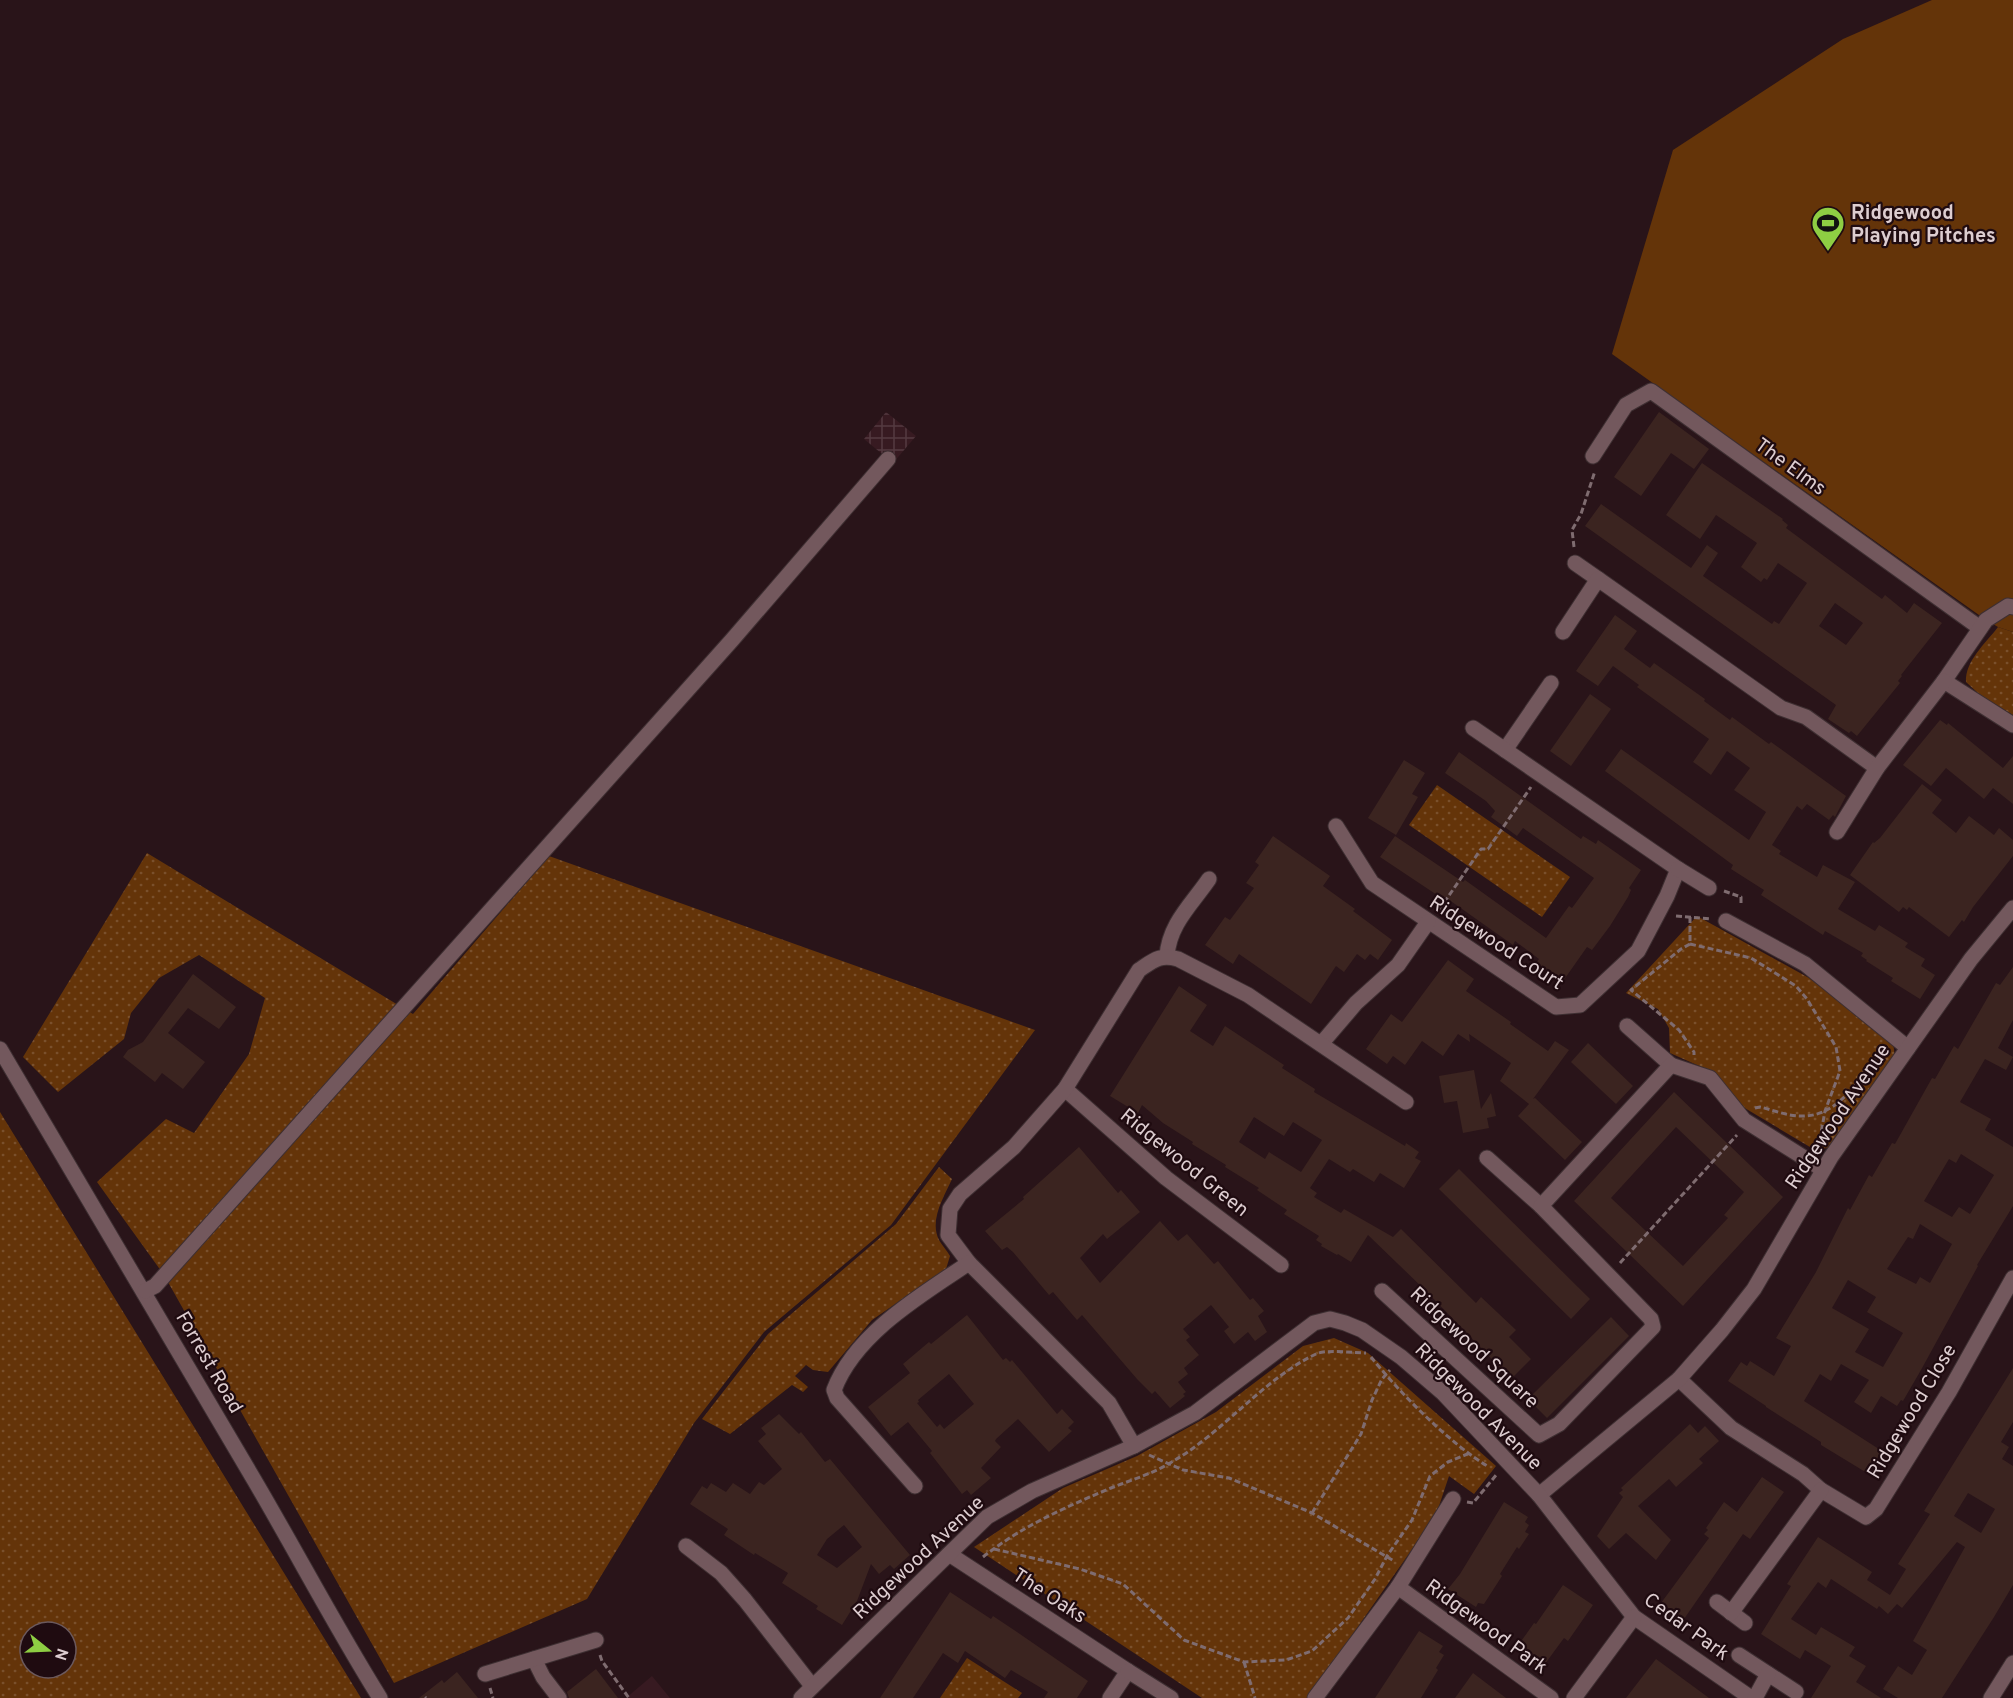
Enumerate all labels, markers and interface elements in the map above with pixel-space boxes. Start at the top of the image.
place label: Ridgewood Playing Pitches [1851,201,1996,250]
sports icon: Ridgewood Playing Pitches [1810,205,1846,252]
street label: The Elms [1749,433,1831,502]
street label: Ridgewood Court [1424,890,1568,997]
street label: Ridgewood Avenue [1780,1039,1897,1195]
street label: Ridgewood Green [1114,1104,1254,1224]
street label: Ridgewood Square [1404,1282,1544,1415]
street label: Forrest Road [169,1307,248,1419]
street label: Ridgewood Avenue [1408,1338,1547,1477]
street label: Ridgewood Close [1862,1340,1963,1484]
street label: Ridgewood Avenue [848,1491,991,1626]
street label: The Oaks [1007,1563,1091,1630]
street label: Ridgewood Park [1419,1574,1552,1681]
street label: Cedar Park [1638,1588,1734,1668]
north arrow [18,1620,78,1680]
text: N [49,1645,72,1663]

